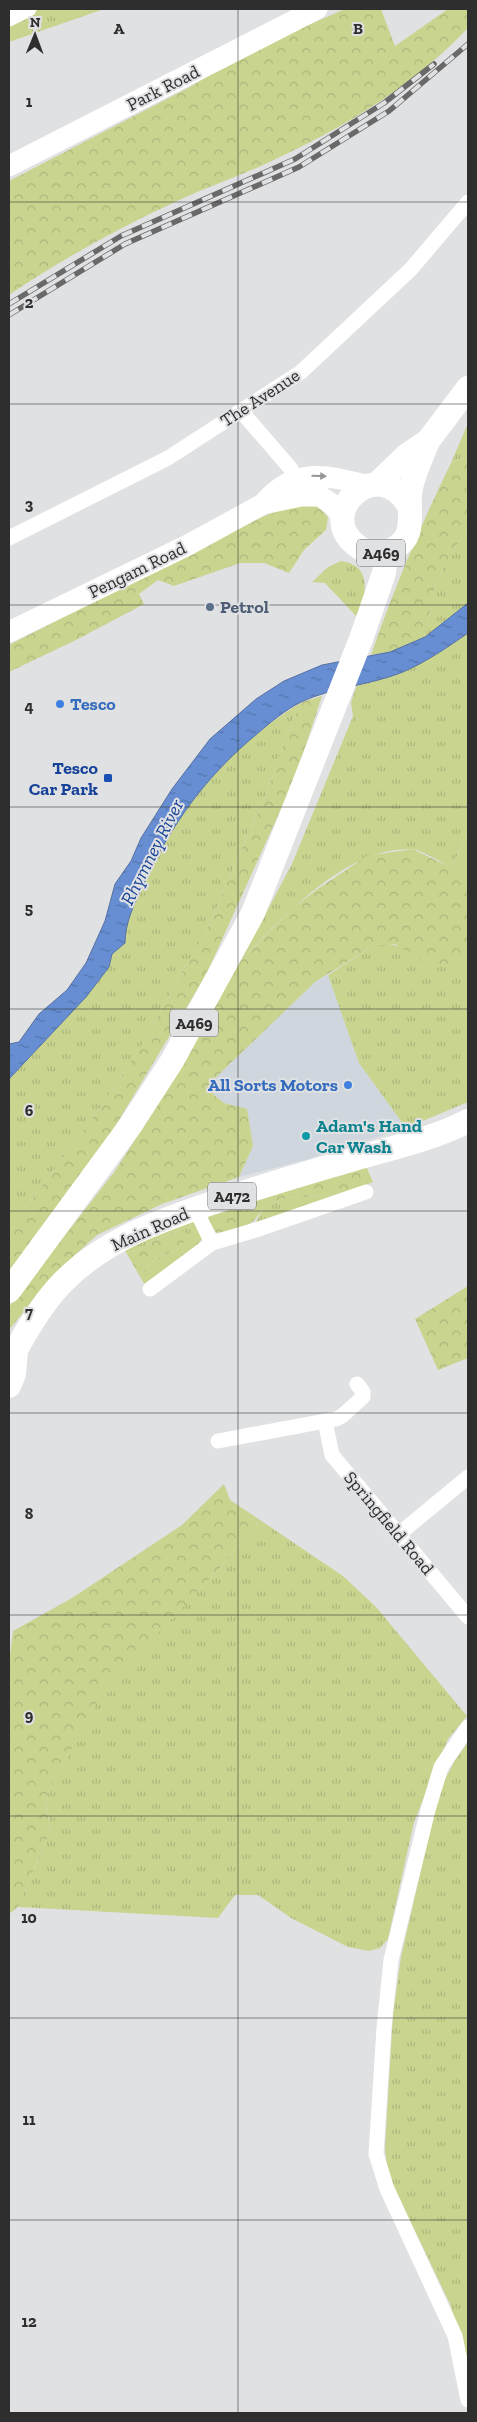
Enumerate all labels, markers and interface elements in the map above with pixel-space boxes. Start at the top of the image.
north arrow [10,10,60,60]
text: N [30,14,41,31]
text: A [114,19,125,38]
text: B [353,19,363,38]
street label: Park Road [123,60,203,116]
text: 1 [26,92,33,111]
text: 2 [25,293,34,312]
street label: The Avenue [216,364,304,432]
one-way arrow [312,472,328,480]
text: 3 [25,495,34,514]
street label: Pengam Road [85,537,189,603]
road number: A469 [357,540,405,566]
place label: Petrol [220,596,269,618]
marker: Petrol [204,601,216,613]
place label: Tesco [70,693,116,715]
text: 4 [24,697,34,716]
marker: Tesco [54,698,66,710]
place label: Tesco Car Park [29,757,99,800]
marker: Tesco Car Park [102,772,114,784]
water label: Rhymney River [116,795,189,909]
text: 5 [25,899,33,918]
road number: A469 [170,1010,218,1036]
place label: All Sorts Motors [208,1074,338,1096]
marker: All Sorts Motors [342,1079,354,1091]
text: 6 [25,1101,34,1120]
place label: Adam's Hand Car Wash [316,1115,423,1158]
marker: Adam's Hand Car Wash [300,1130,312,1142]
road number: A472 [208,1182,256,1210]
street label: Main Road [108,1202,192,1256]
text: 7 [25,1303,33,1322]
street label: Springfield Road [339,1467,439,1579]
text: 8 [25,1504,34,1523]
text: 9 [25,1706,34,1725]
text: 10 [21,1908,37,1927]
text: 11 [23,2110,36,2129]
text: 12 [21,2312,37,2331]

